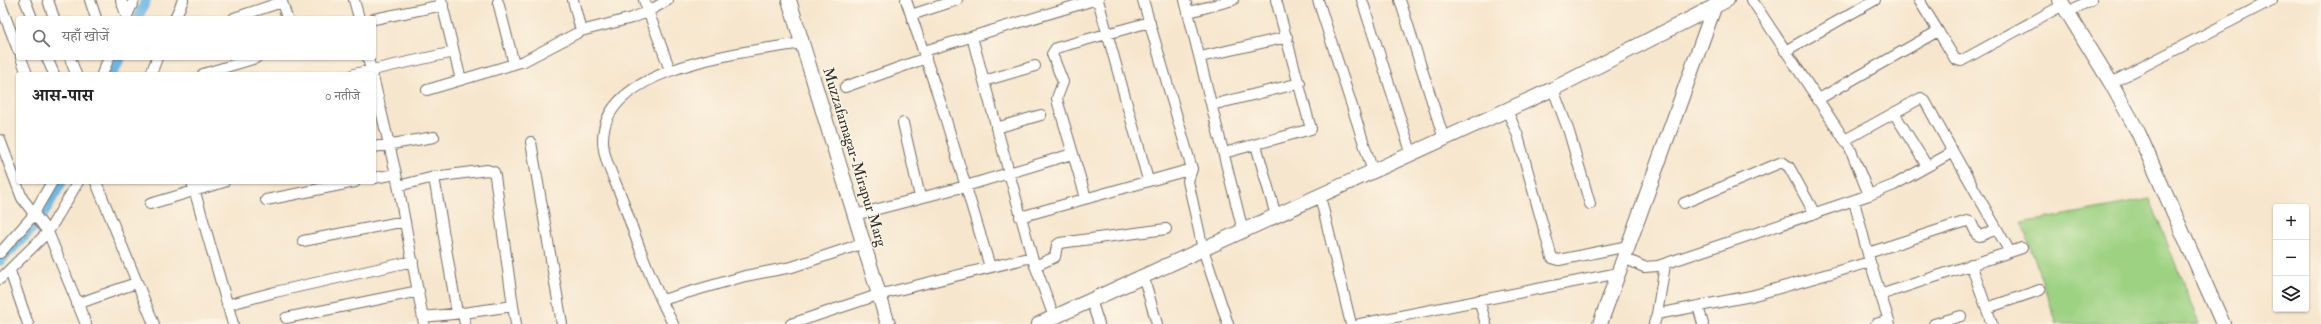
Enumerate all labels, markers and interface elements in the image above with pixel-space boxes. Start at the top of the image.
search box [16,16,376,60]
icon: search [30,27,52,49]
text: यहाँ खोजें [62,27,109,46]
street label: Muzzafarnagar-Mirapur Marg [817,65,891,250]
text: आस-पास [32,85,93,106]
text: 0 नतीजे [325,88,360,104]
map controls [2273,204,2309,312]
button: + [2273,204,2309,240]
button: − [2273,240,2309,276]
button: layers [2273,276,2309,312]

